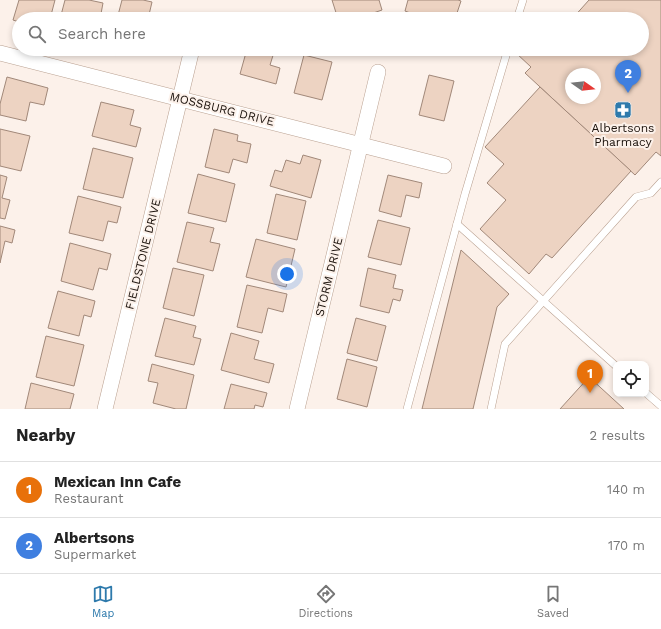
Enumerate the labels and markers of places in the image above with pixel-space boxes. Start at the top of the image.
pin: 2 [615,60,641,93]
pharmacy icon: Albertsons Pharmacy [613,100,633,120]
place label: Albertsons Pharmacy [592,121,654,149]
pin: 1 [577,360,603,393]

